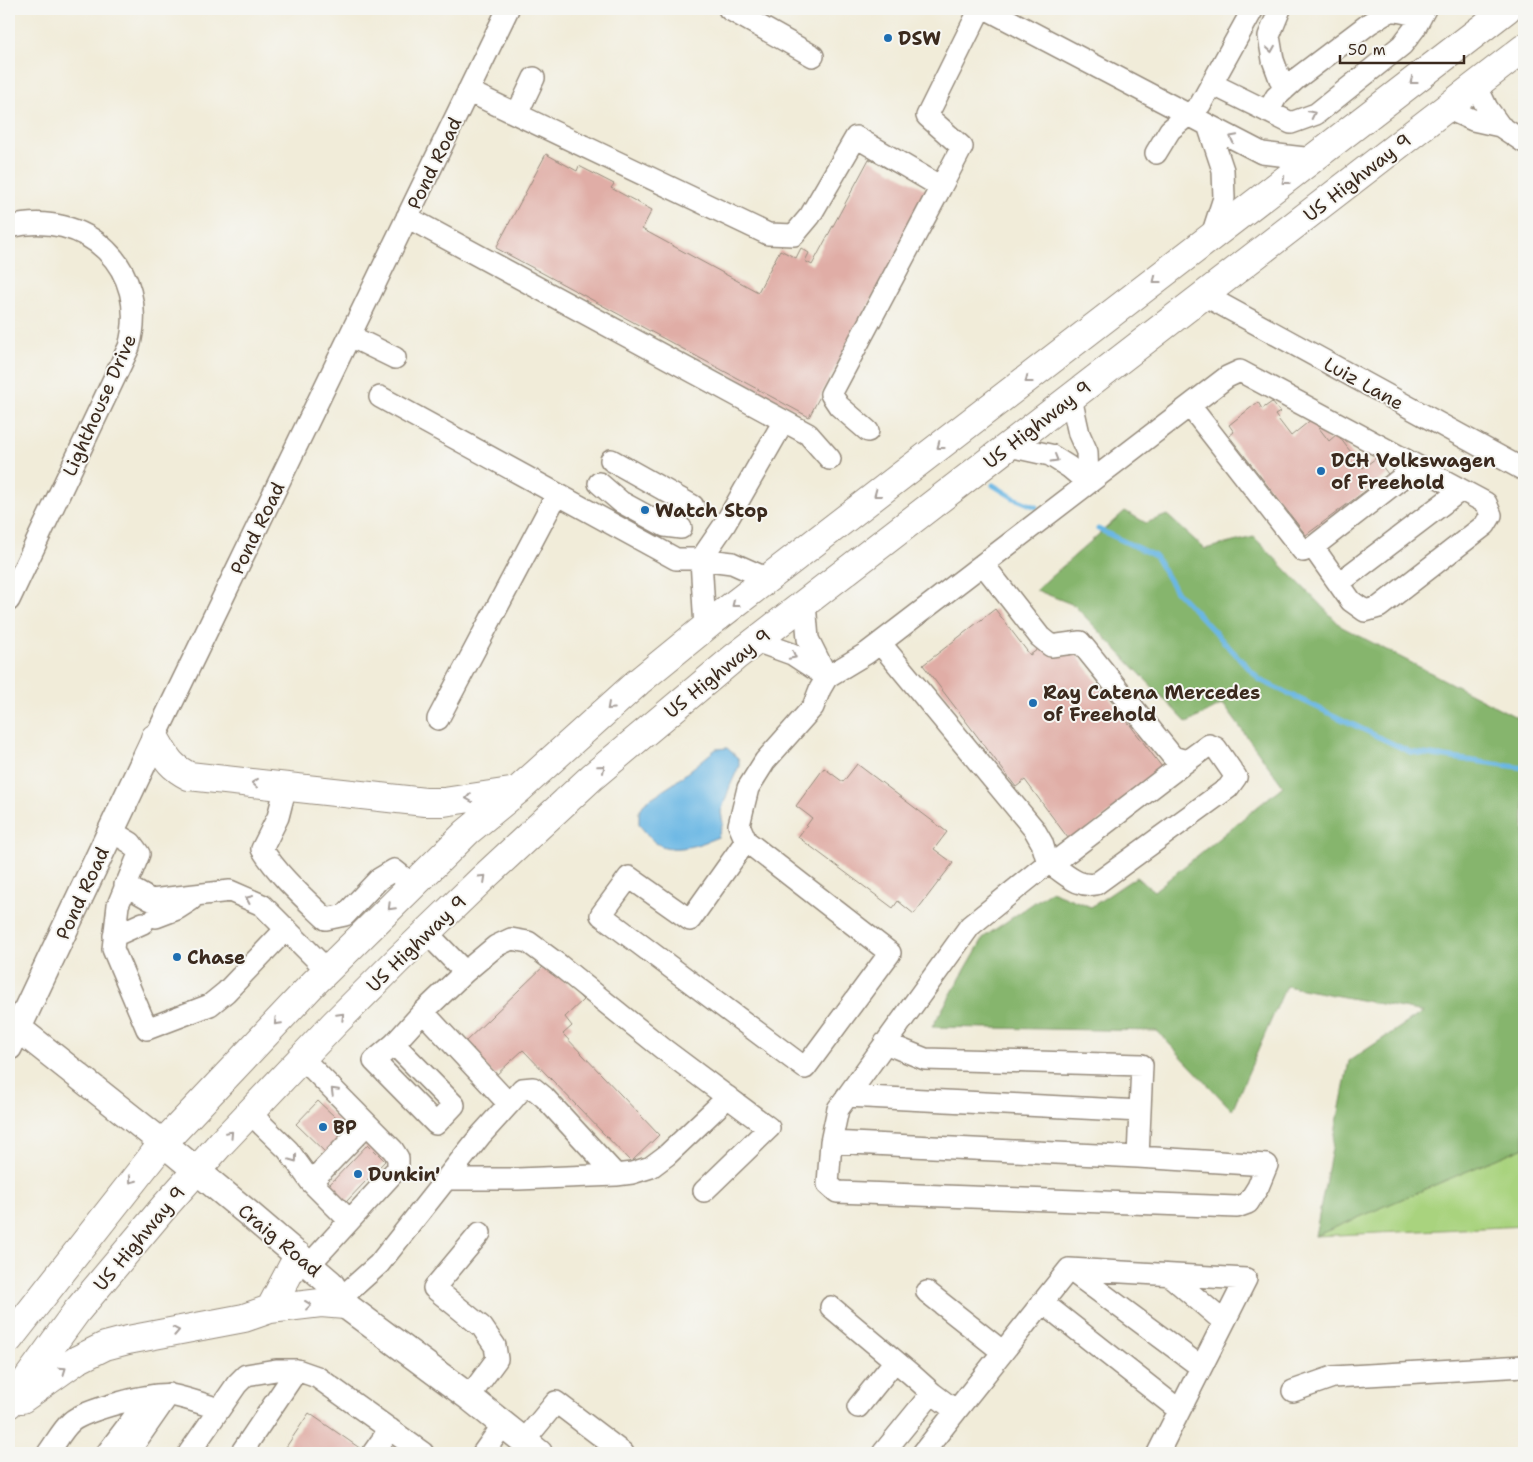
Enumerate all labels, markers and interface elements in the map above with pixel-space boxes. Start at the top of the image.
place label: DSW [898,26,941,51]
marker: DSW [882,32,894,44]
scale bar [1340,32,1464,64]
text: 50 m [1348,40,1386,60]
one-way arrow [1266,45,1276,54]
one-way arrow [1410,76,1419,84]
one-way arrow [1307,110,1316,120]
street label: Pond Road [401,113,468,214]
street label: US Highway 9 [1298,128,1416,227]
one-way arrow [1230,134,1239,144]
one-way arrow [1281,175,1291,184]
one-way arrow [1153,275,1162,283]
street label: Lighthouse Drive [57,330,142,480]
street label: Luiz Lane [1319,351,1408,416]
one-way arrow [1024,374,1033,383]
street label: US Highway 9 [978,375,1096,474]
one-way arrow [936,440,946,449]
place label: DCH Volkswagen of Freehold [1331,448,1496,495]
one-way arrow [1050,453,1059,463]
marker: DCH Volkswagen of Freehold [1315,465,1327,477]
street label: Pond Road [224,478,291,579]
one-way arrow [873,488,883,497]
place label: Watch Stop [655,498,768,523]
marker: Watch Stop [639,504,651,516]
one-way arrow [731,598,741,607]
street label: US Highway 9 [659,623,776,724]
one-way arrow [788,650,797,660]
place label: Ray Catena Mercedes of Freehold [1043,680,1260,727]
marker: Ray Catena Mercedes of Freehold [1027,697,1039,709]
one-way arrow [606,702,615,711]
one-way arrow [597,765,606,774]
one-way arrow [251,778,259,789]
one-way arrow [464,793,473,803]
street label: Pond Road [50,843,115,944]
one-way arrow [477,875,486,884]
street label: US Highway 9 [361,889,472,997]
one-way arrow [245,895,254,905]
one-way arrow [388,901,397,910]
place label: Chase [187,945,246,970]
marker: Chase [171,951,183,963]
one-way arrow [335,1013,344,1022]
one-way arrow [274,1017,283,1026]
one-way arrow [331,1088,340,1097]
place label: BP [333,1115,357,1140]
marker: BP [317,1121,329,1133]
one-way arrow [224,1131,233,1140]
one-way arrow [288,1153,297,1162]
place label: Dunkin' [368,1162,440,1187]
marker: Dunkin' [352,1168,364,1180]
one-way arrow [129,1175,138,1184]
street label: US Highway 9 [88,1181,191,1296]
street label: Craig Road [233,1198,327,1283]
one-way arrow [304,1300,312,1311]
one-way arrow [171,1326,180,1336]
one-way arrow [57,1367,67,1376]

